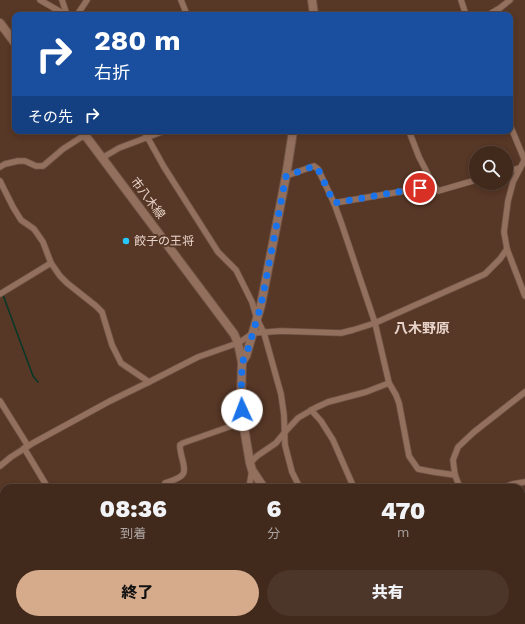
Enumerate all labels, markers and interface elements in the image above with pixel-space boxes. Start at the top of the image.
text: 280 m [94,24,181,57]
icon: right [28,28,80,80]
text: 右折 [94,62,130,83]
icon: right [81,104,103,126]
text: その先 [28,108,73,126]
map controls [469,146,513,190]
button: search [469,146,513,190]
pin [403,171,437,205]
street label: 市八木線 [128,175,168,221]
icon: arrive [409,177,431,199]
place label: 餃子の王将 [134,234,194,248]
marker: 餃子の王将 [121,236,131,246]
district label: 八木野原 [394,320,450,336]
position arrow [221,389,263,431]
text: 08:36 [100,495,167,523]
text: 6 [266,495,281,523]
text: 470 [381,497,425,525]
text: m [397,525,409,540]
text: 到着 [120,526,146,541]
text: 分 [267,526,280,541]
button: 終了 [16,570,259,616]
button: 共有 [267,570,509,616]

